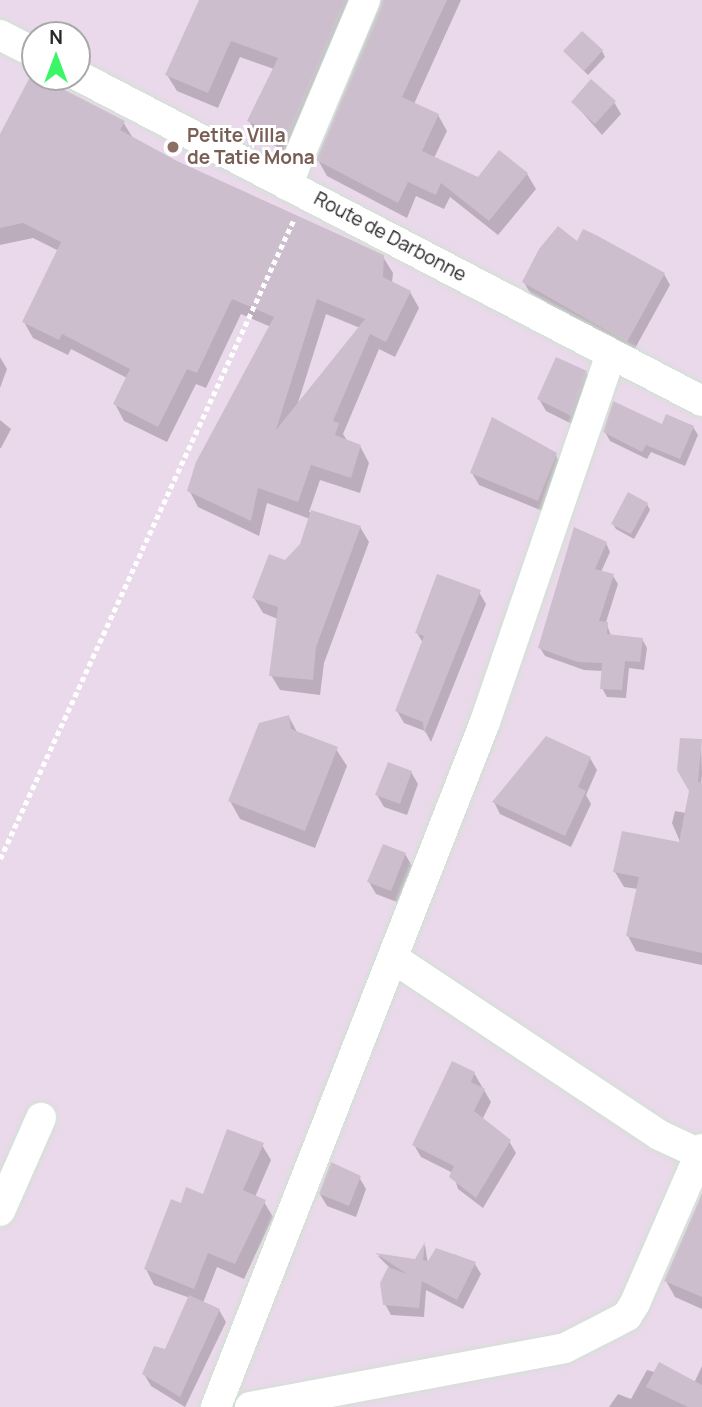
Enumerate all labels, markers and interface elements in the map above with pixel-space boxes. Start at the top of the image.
north arrow [21,21,91,91]
text: N [49,24,63,50]
place label: Petite Villa de Tatie Mona [187,125,315,169]
marker: Petite Villa de Tatie Mona [165,139,181,155]
street label: Route de Darbonne [310,187,470,287]

